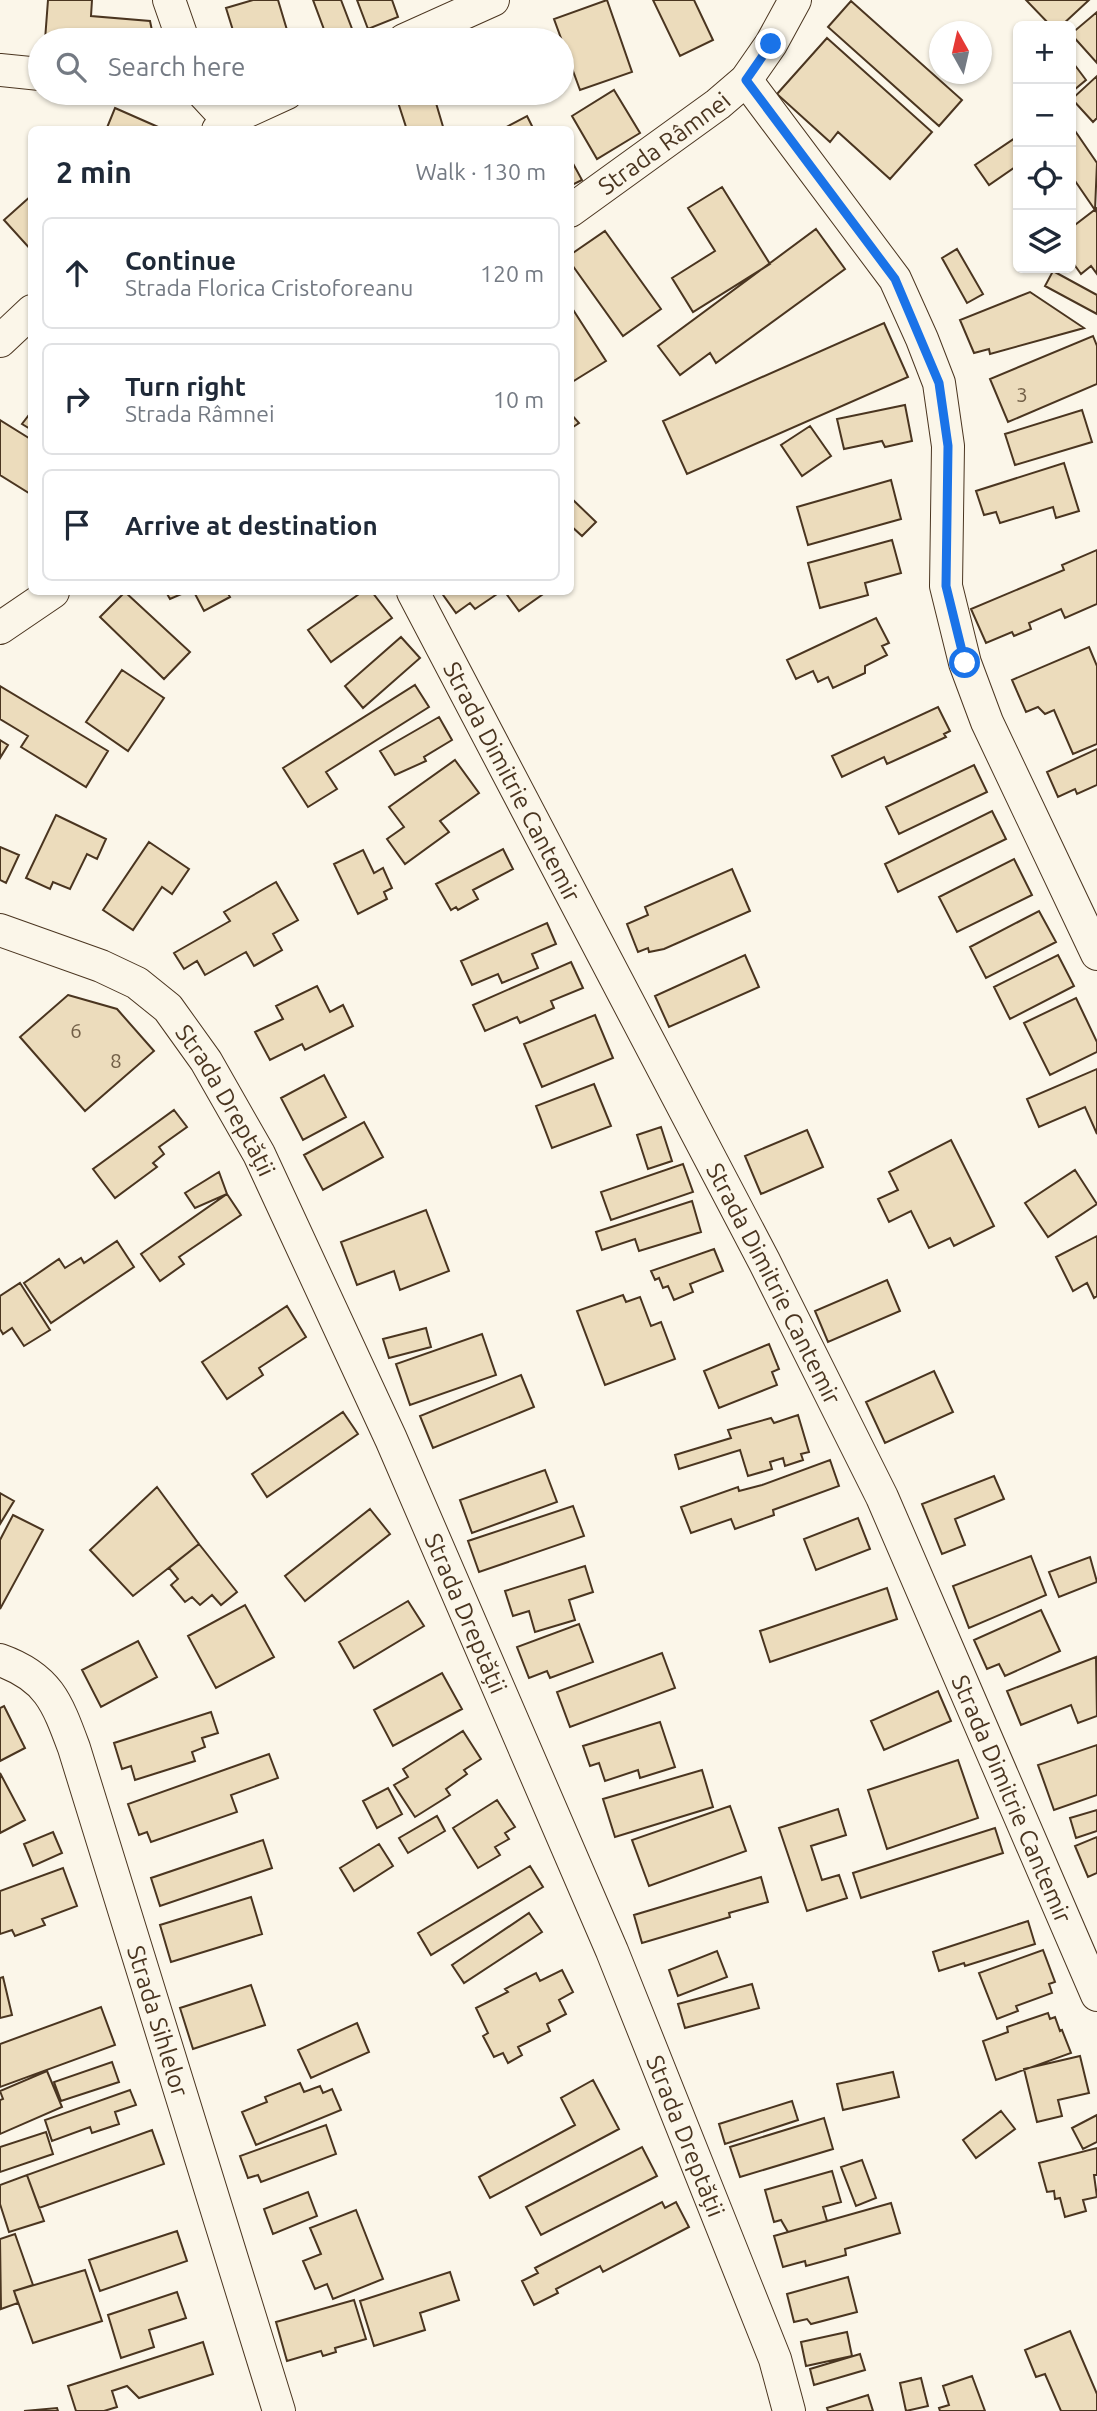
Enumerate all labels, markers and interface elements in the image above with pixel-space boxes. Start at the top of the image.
north arrow [929,21,992,84]
map controls [1013,21,1076,273]
button: + [1013,21,1076,84]
search box [28,28,574,105]
route end [755,28,786,59]
icon: search [52,48,90,86]
text: Search here [108,52,245,81]
button: − [1013,84,1076,147]
street label: Strada Râmnei [593,86,735,200]
button: locate [1013,147,1076,210]
text: 2 min [56,155,132,189]
text: Walk · 130 m [415,159,546,184]
button: layers [1013,210,1076,273]
text: Continue [125,246,236,275]
icon: ahead [58,254,96,292]
text: 120 m [480,261,544,286]
text: Strada Florica Cristoforeanu [125,275,413,300]
text: Turn right [125,372,246,401]
icon: right [58,380,96,418]
house number: 3 [1016,382,1028,406]
text: 10 m [493,387,544,412]
text: Strada Râmnei [125,401,275,426]
icon: arrive [58,506,96,544]
text: Arrive at destination [125,511,378,540]
route start [949,647,980,678]
street label: Strada Dimitrie Cantemir [438,657,586,906]
house number: 6 [70,1018,82,1042]
street label: Strada Dreptății [171,1019,281,1180]
house number: 8 [110,1048,122,1072]
street label: Strada Dimitrie Cantemir [701,1158,847,1408]
street label: Strada Dreptății [420,1529,513,1697]
street label: Strada Dimitrie Cantemir [947,1671,1078,1927]
street label: Strada Sihlelor [122,1942,194,2100]
street label: Strada Dreptății [642,2051,730,2221]

